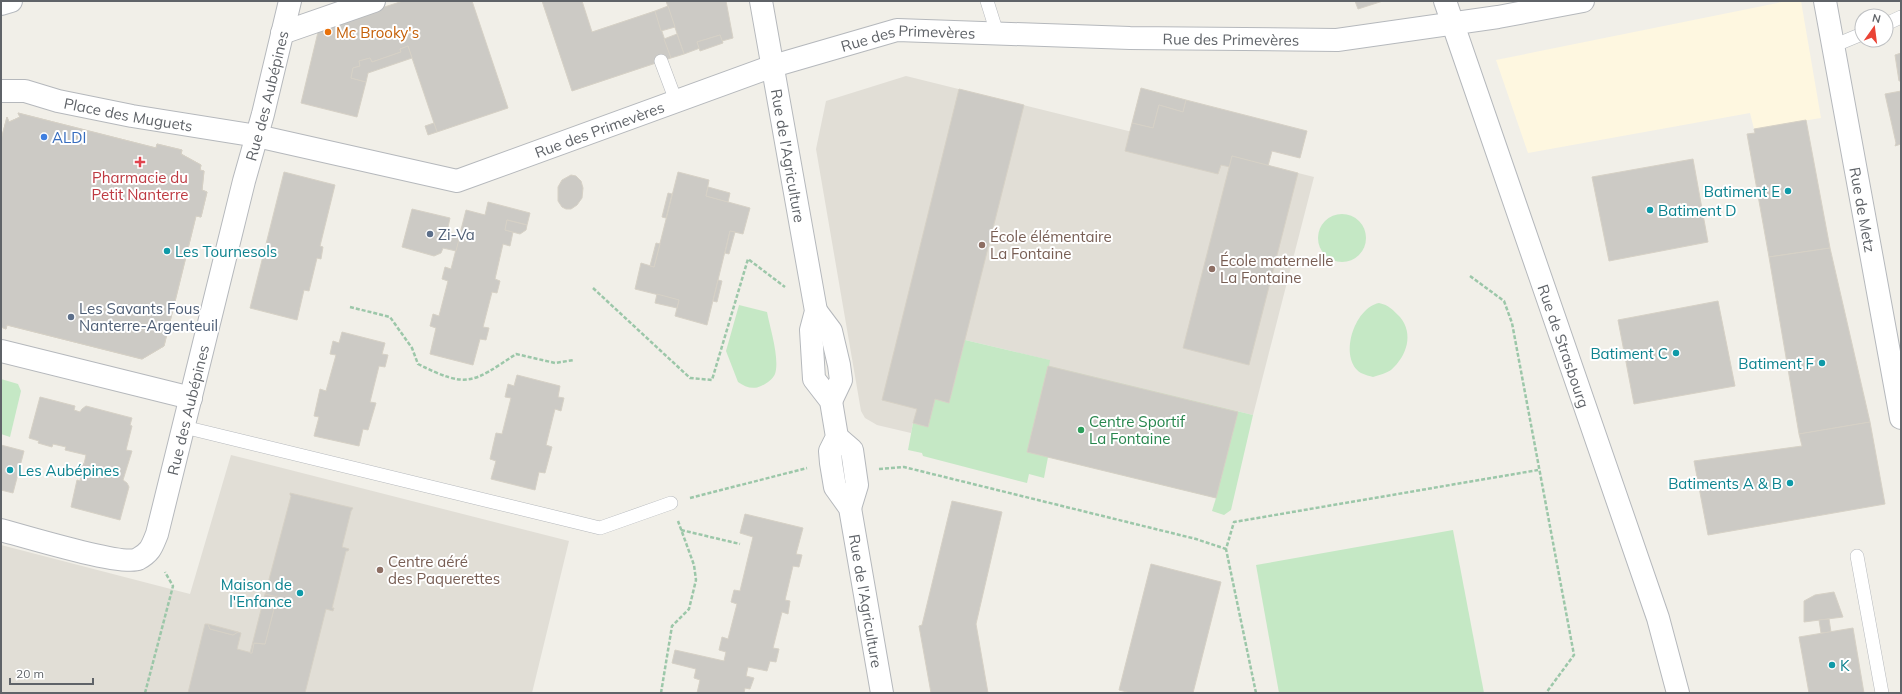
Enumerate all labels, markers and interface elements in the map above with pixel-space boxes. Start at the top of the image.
north arrow [1854,8,1894,48]
text: N [1871,10,1882,26]
street label: Rue des Primevères [838,20,976,55]
place label: Mc Brooky's [336,23,419,42]
marker: Mc Brooky's [323,27,333,37]
street label: Rue des Aubépines [241,29,292,163]
street label: Rue des Primevères [1162,29,1299,49]
street label: Rue de l'Agriculture [767,87,810,224]
street label: Place des Muguets [62,93,194,135]
street label: Rue des Primevères [532,97,667,162]
place label: ALDI [52,128,86,147]
marker: ALDI [39,132,49,142]
marker: Pharmacie du Petit Nanterre [135,157,145,167]
street label: Rue de Metz [1846,165,1880,254]
place label: Pharmacie du Petit Nanterre [92,168,188,204]
place label: Batiment E [1704,182,1780,201]
marker: Batiment E [1783,186,1793,196]
place label: Batiment D [1658,201,1737,220]
marker: Batiment D [1645,205,1655,215]
place label: Zi-Va [438,225,475,244]
place label: École élémentaire La Fontaine [990,227,1112,263]
marker: Zi-Va [425,229,435,239]
marker: École élémentaire La Fontaine [977,240,987,250]
place label: Les Tournesols [175,242,277,261]
marker: Les Tournesols [162,246,172,256]
place label: École maternelle La Fontaine [1220,251,1333,287]
marker: École maternelle La Fontaine [1207,264,1217,274]
street label: Rue de Strasbourg [1534,282,1594,410]
place label: Les Savants Fous Nanterre-Argenteuil [79,299,218,335]
marker: Les Savants Fous Nanterre-Argenteuil [66,312,76,322]
street label: Rue des Aubépines [162,343,213,477]
place label: Batiment C [1590,344,1668,363]
marker: Batiment C [1671,348,1681,358]
place label: Batiment F [1738,354,1814,373]
marker: Batiment F [1817,358,1827,368]
place label: Centre Sportif La Fontaine [1089,412,1186,448]
marker: Centre Sportif La Fontaine [1076,425,1086,435]
place label: Les Aubépines [18,461,119,480]
marker: Les Aubépines [5,465,15,475]
place label: Batiments A & B [1668,474,1782,493]
marker: Batiments A & B [1785,478,1795,488]
street label: Rue de l'Agriculture [845,533,887,669]
place label: Centre aéré des Paquerettes [388,552,500,588]
marker: Centre aéré des Paquerettes [375,565,385,575]
place label: Maison de l'Enfance [221,575,292,611]
marker: Maison de l'Enfance [295,588,305,598]
place label: K [1840,656,1850,675]
scale bar [10,660,93,686]
marker: K [1827,660,1837,670]
text: 20 m [16,666,44,681]

